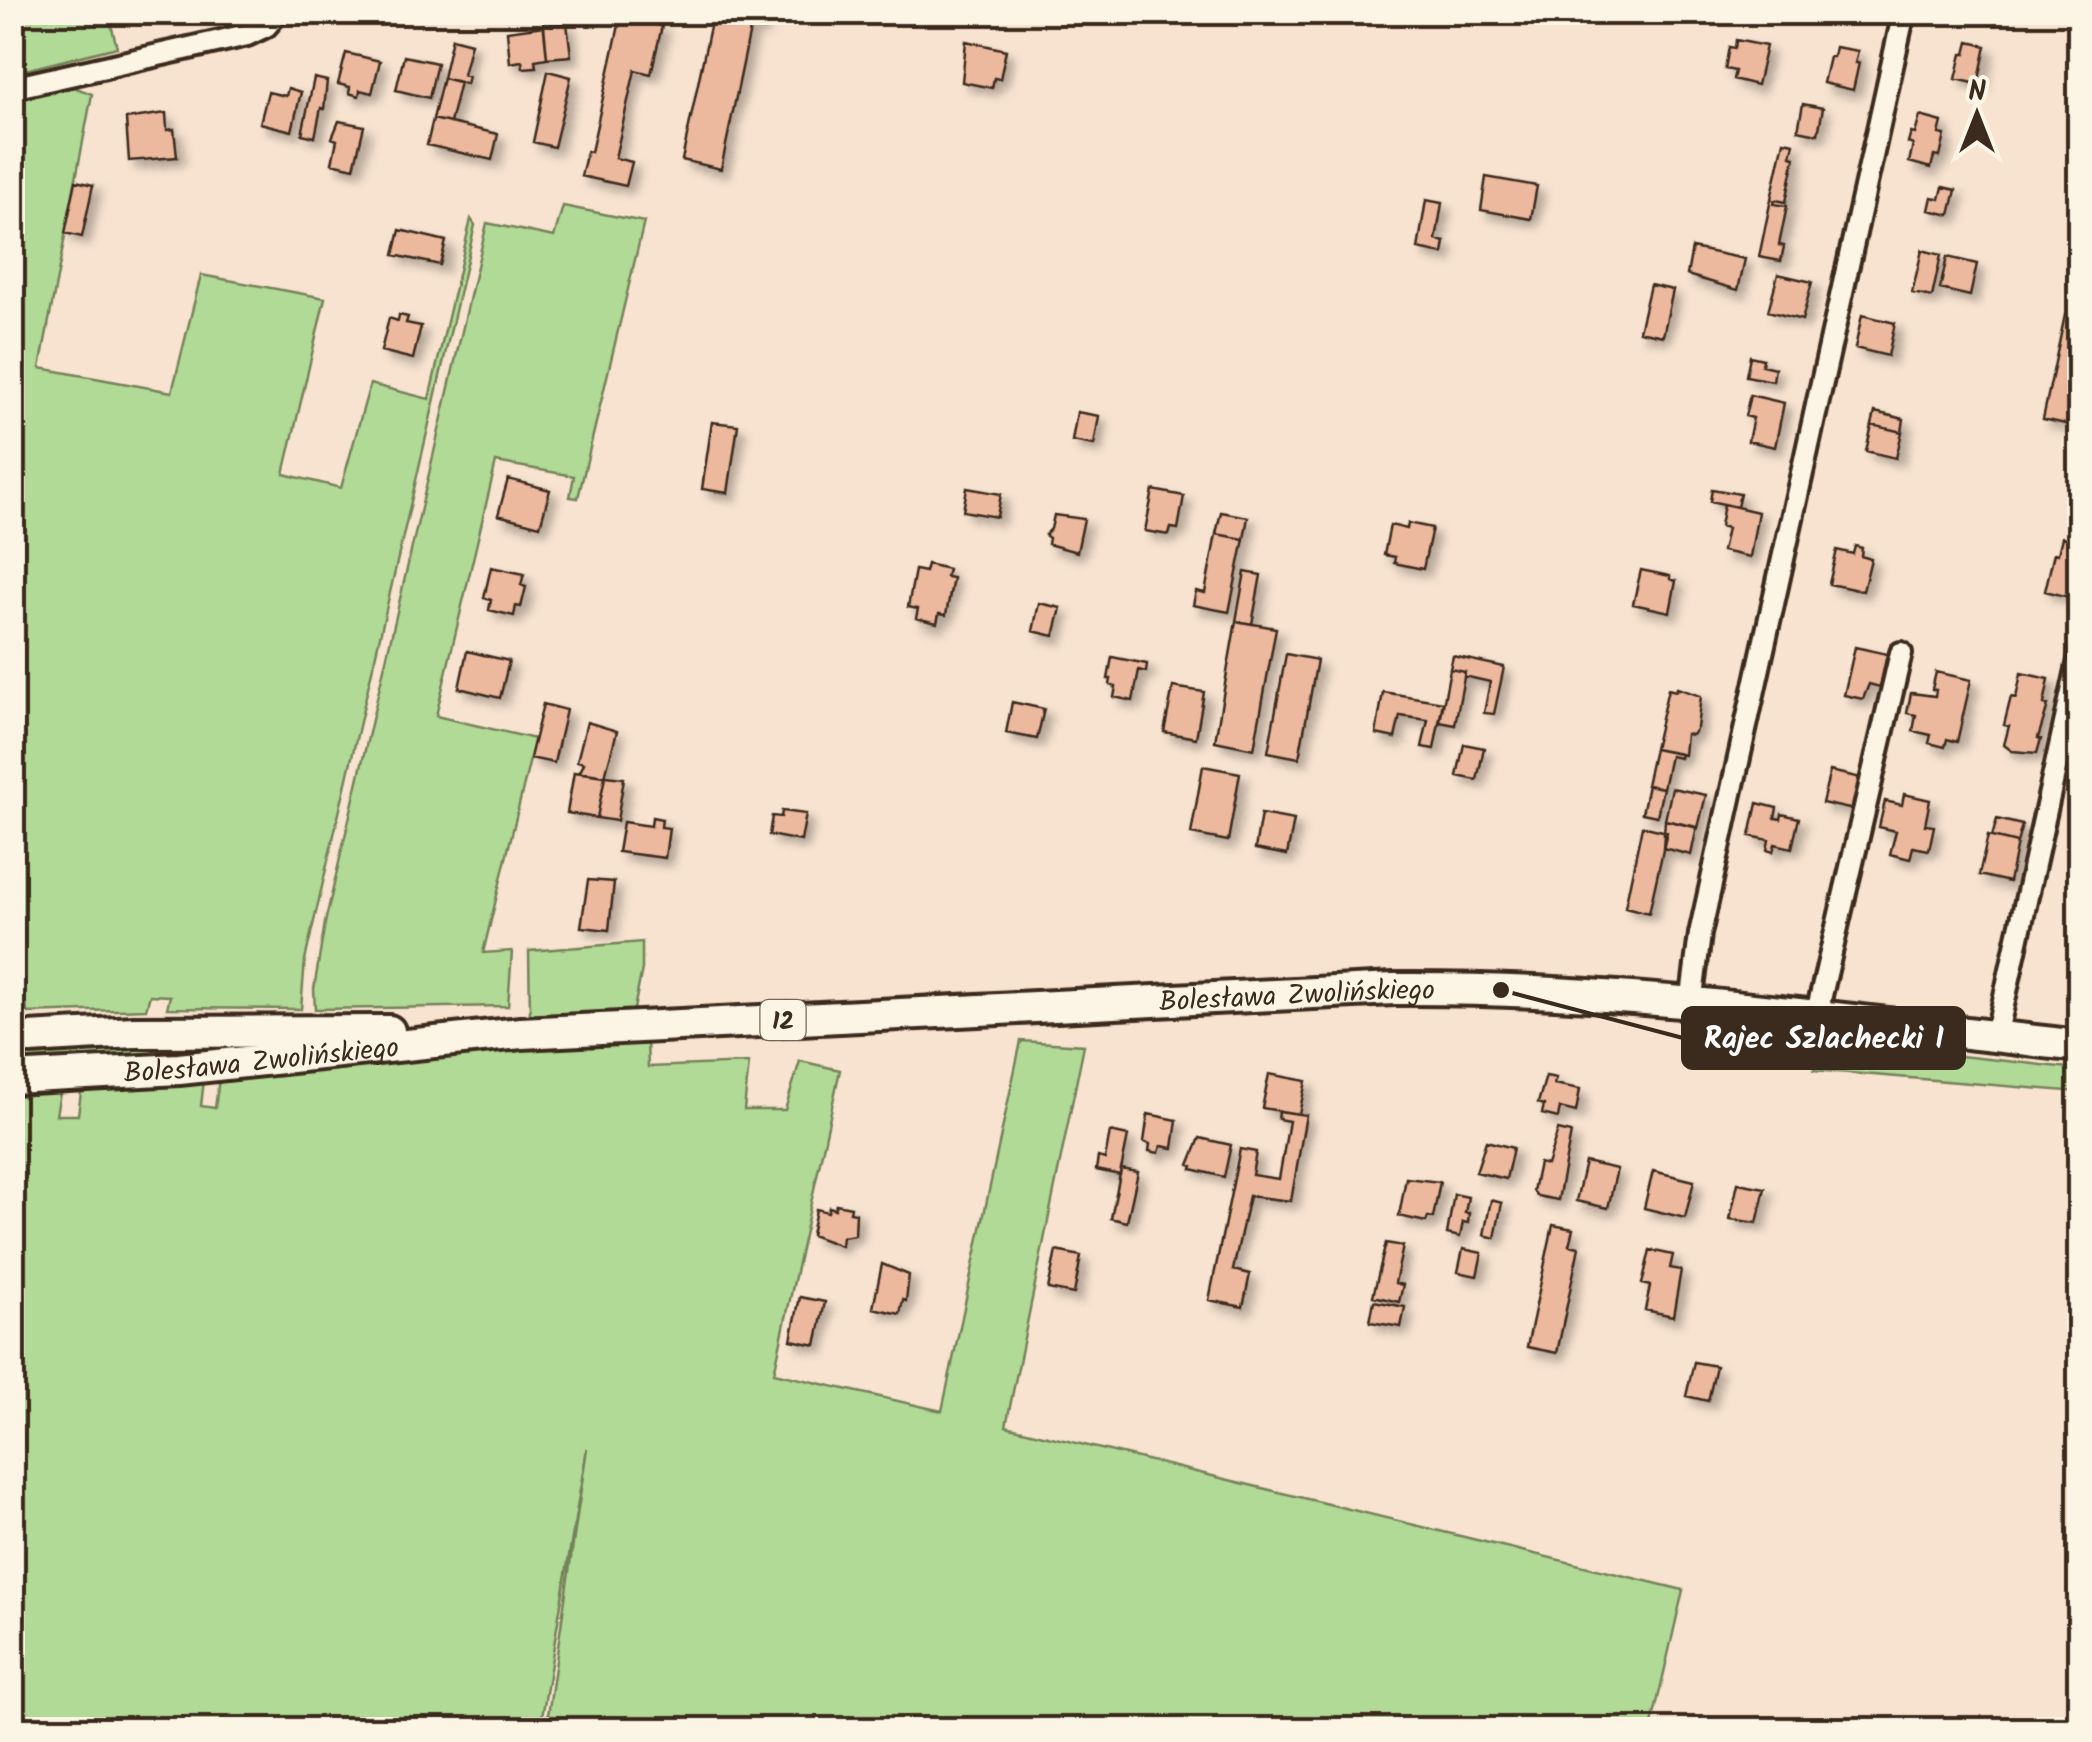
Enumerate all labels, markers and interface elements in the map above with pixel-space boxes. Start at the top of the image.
north arrow [1927,65,2027,165]
text: N [1968,70,1986,115]
street label: Bolesława Zwolińskiego [1158,969,1435,1026]
road number: 12 [760,1000,806,1040]
callout: Rajec Szlachecki I [1683,1008,1964,1068]
text: Rajec Szlachecki I [1704,1016,1944,1064]
street label: Bolesława Zwolińskiego [123,1026,401,1097]

